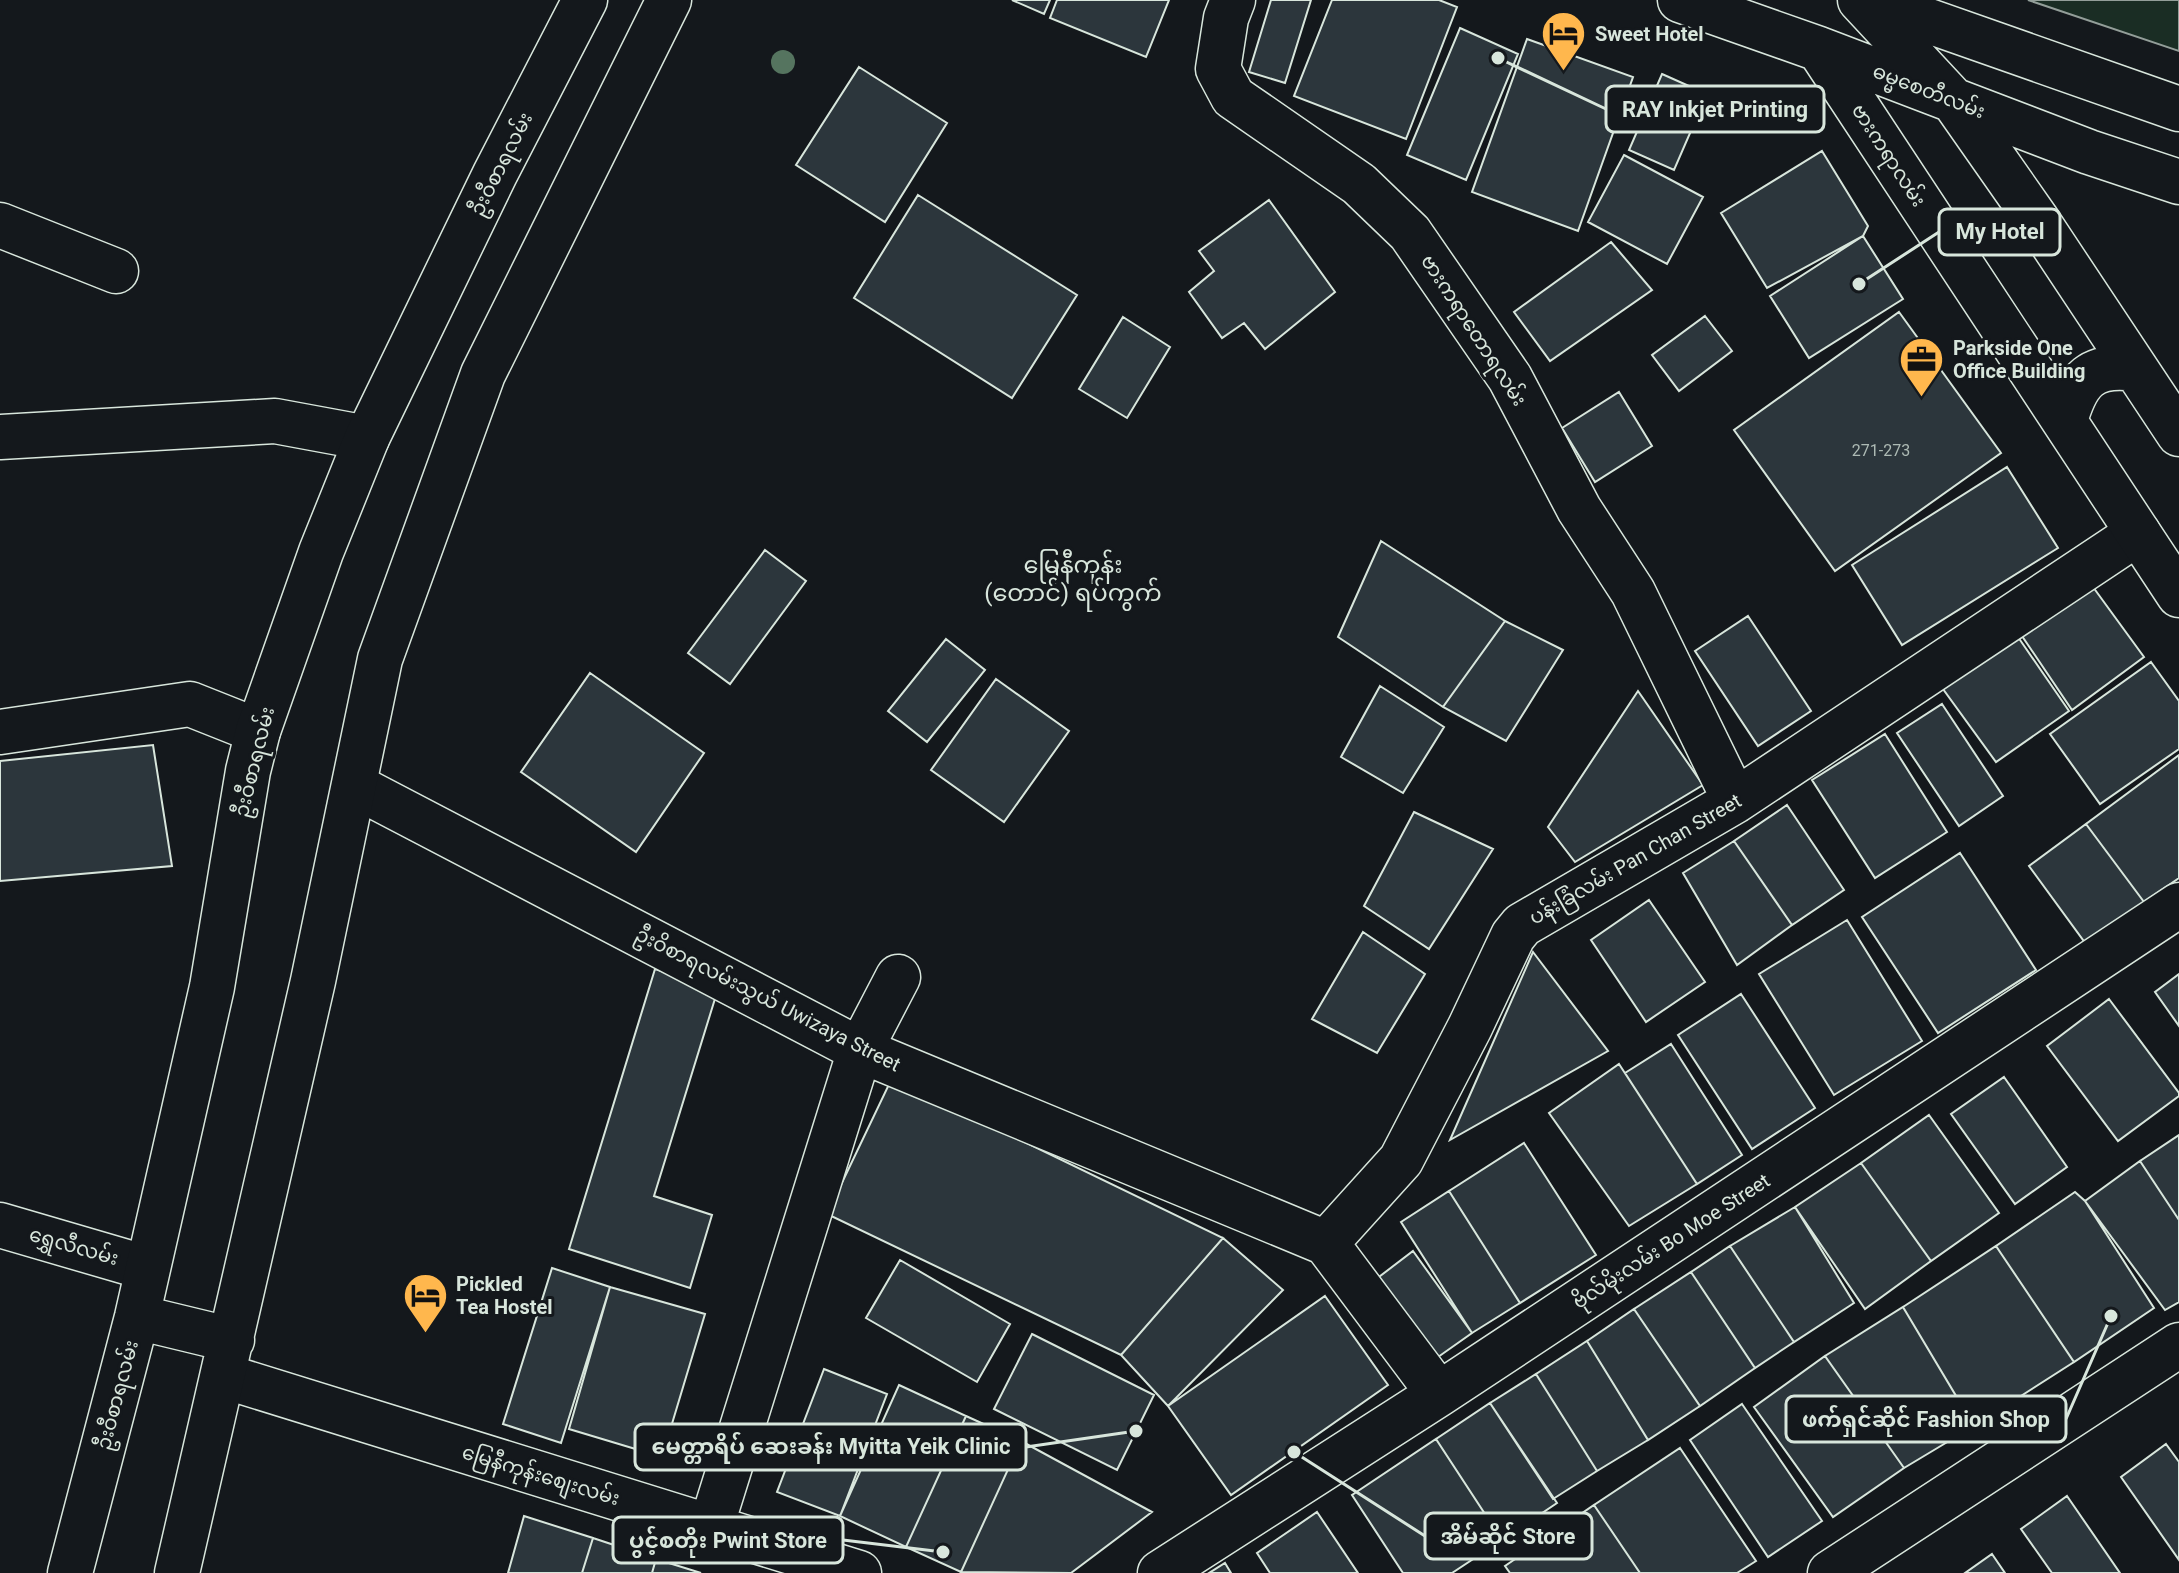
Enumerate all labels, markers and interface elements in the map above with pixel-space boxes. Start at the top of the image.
hotel icon: Sweet Hotel [1540,10,1588,73]
place label: Sweet Hotel [1595,22,1704,46]
street label: ဓမ္မစေတီလမ်း [1868,57,1989,128]
callout: RAY Inkjet Printing [1606,86,1824,132]
text: RAY Inkjet Printing [1622,97,1808,122]
street label: ဗားကရာလမ်း [1843,98,1933,213]
street label: ဦးဝီစာရလမ်း [463,107,541,222]
callout: My Hotel [1939,209,2060,255]
text: My Hotel [1956,219,2044,244]
street label: ဗားကရာတောရလမ်း [1413,249,1534,412]
office icon: Parkside One Office Building [1898,336,1946,399]
place label: Parkside One Office Building [1953,336,2085,383]
house number: 271-273 [1852,441,1910,460]
district label: မြေနီကုန်း (တောင်) ရပ်ကွက် [984,549,1162,612]
street label: ဦးဝီစာရလမ်း [227,704,283,821]
street label: ပန်းခြံလမ်း Pan Chan Street [1524,787,1747,933]
street label: ဦးဝိစာရလမ်းသွယ် Uwizaya Street [630,920,906,1080]
street label: ဗိုလ်မိုးလမ်း Bo Moe Street [1567,1167,1777,1318]
street label: ရွှေလီလမ်း [26,1220,122,1274]
hotel icon: Pickled Tea Hostel [401,1271,449,1334]
place label: Pickled Tea Hostel [456,1272,553,1319]
street label: ဦးဝီစာရလမ်း [89,1337,147,1454]
callout: ဖက်ရှင်ဆိုင် Fashion Shop [1786,1396,2066,1442]
text: ဖက်ရှင်ဆိုင် Fashion Shop [1802,1404,2050,1437]
callout: မေတ္တာရိပ် ဆေးခန်း Myitta Yeik Clinic [635,1424,1026,1470]
text: မေတ္တာရိပ် ဆေးခန်း Myitta Yeik Clinic [652,1431,1011,1464]
street label: မြေနီကုန်းစျေးလမ်း [458,1438,623,1515]
callout: အိမ်ဆိုင် Store [1425,1513,1592,1559]
callout: ပွင့်စတိုး Pwint Store [613,1517,843,1563]
text: အိမ်ဆိုင် Store [1441,1521,1576,1554]
text: ပွင့်စတိုး Pwint Store [629,1525,827,1558]

